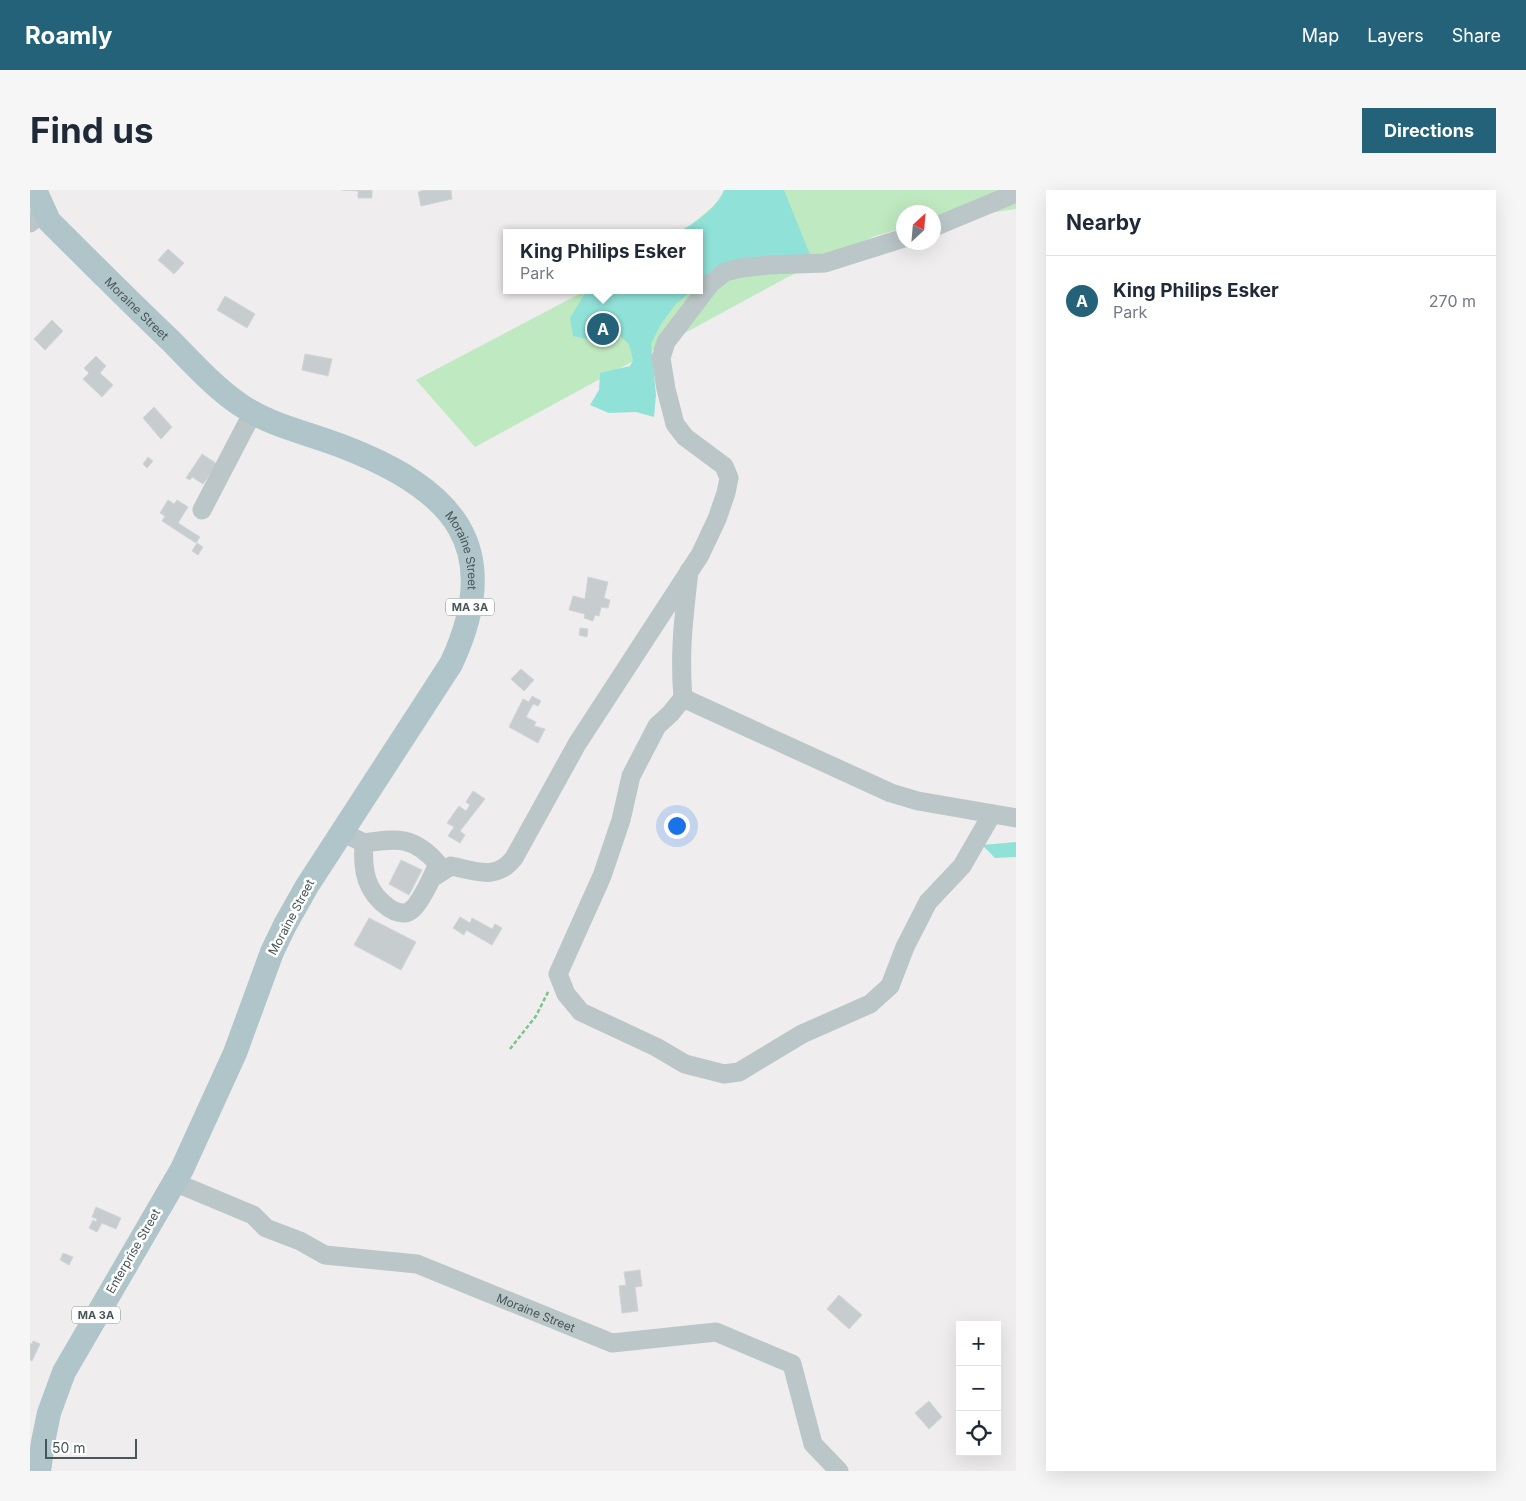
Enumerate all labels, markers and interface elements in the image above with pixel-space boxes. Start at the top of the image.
text: Roamly [25,21,112,50]
text: Map [1302,25,1339,46]
text: Layers [1367,25,1424,46]
text: Share [1452,25,1501,46]
button: Directions [1362,108,1496,153]
text: Find us [30,109,154,151]
north arrow [896,205,941,250]
text: Nearby [1066,210,1141,235]
popup [503,229,703,294]
text: King Philips Esker [520,240,686,263]
text: Park [520,263,554,283]
street label: Moraine Street [102,274,172,343]
text: King Philips Esker [1113,279,1279,302]
text: A [1076,291,1088,311]
text: 270 m [1429,291,1476,311]
text: Park [1113,302,1147,322]
pin: A [587,310,619,348]
street label: Moraine Street [443,508,480,591]
road number: MA 3A [446,598,494,616]
your location [664,813,690,839]
street label: Moraine Street [265,877,317,957]
street label: Enterprise Street [103,1206,163,1296]
street label: Moraine Street [495,1290,578,1335]
road number: MA 3A [72,1306,120,1324]
map controls [956,1321,1001,1456]
button: + [956,1321,1001,1366]
button: − [956,1366,1001,1411]
button: locate [956,1411,1001,1456]
scale bar [45,1436,138,1459]
text: 50 m [52,1439,86,1456]

